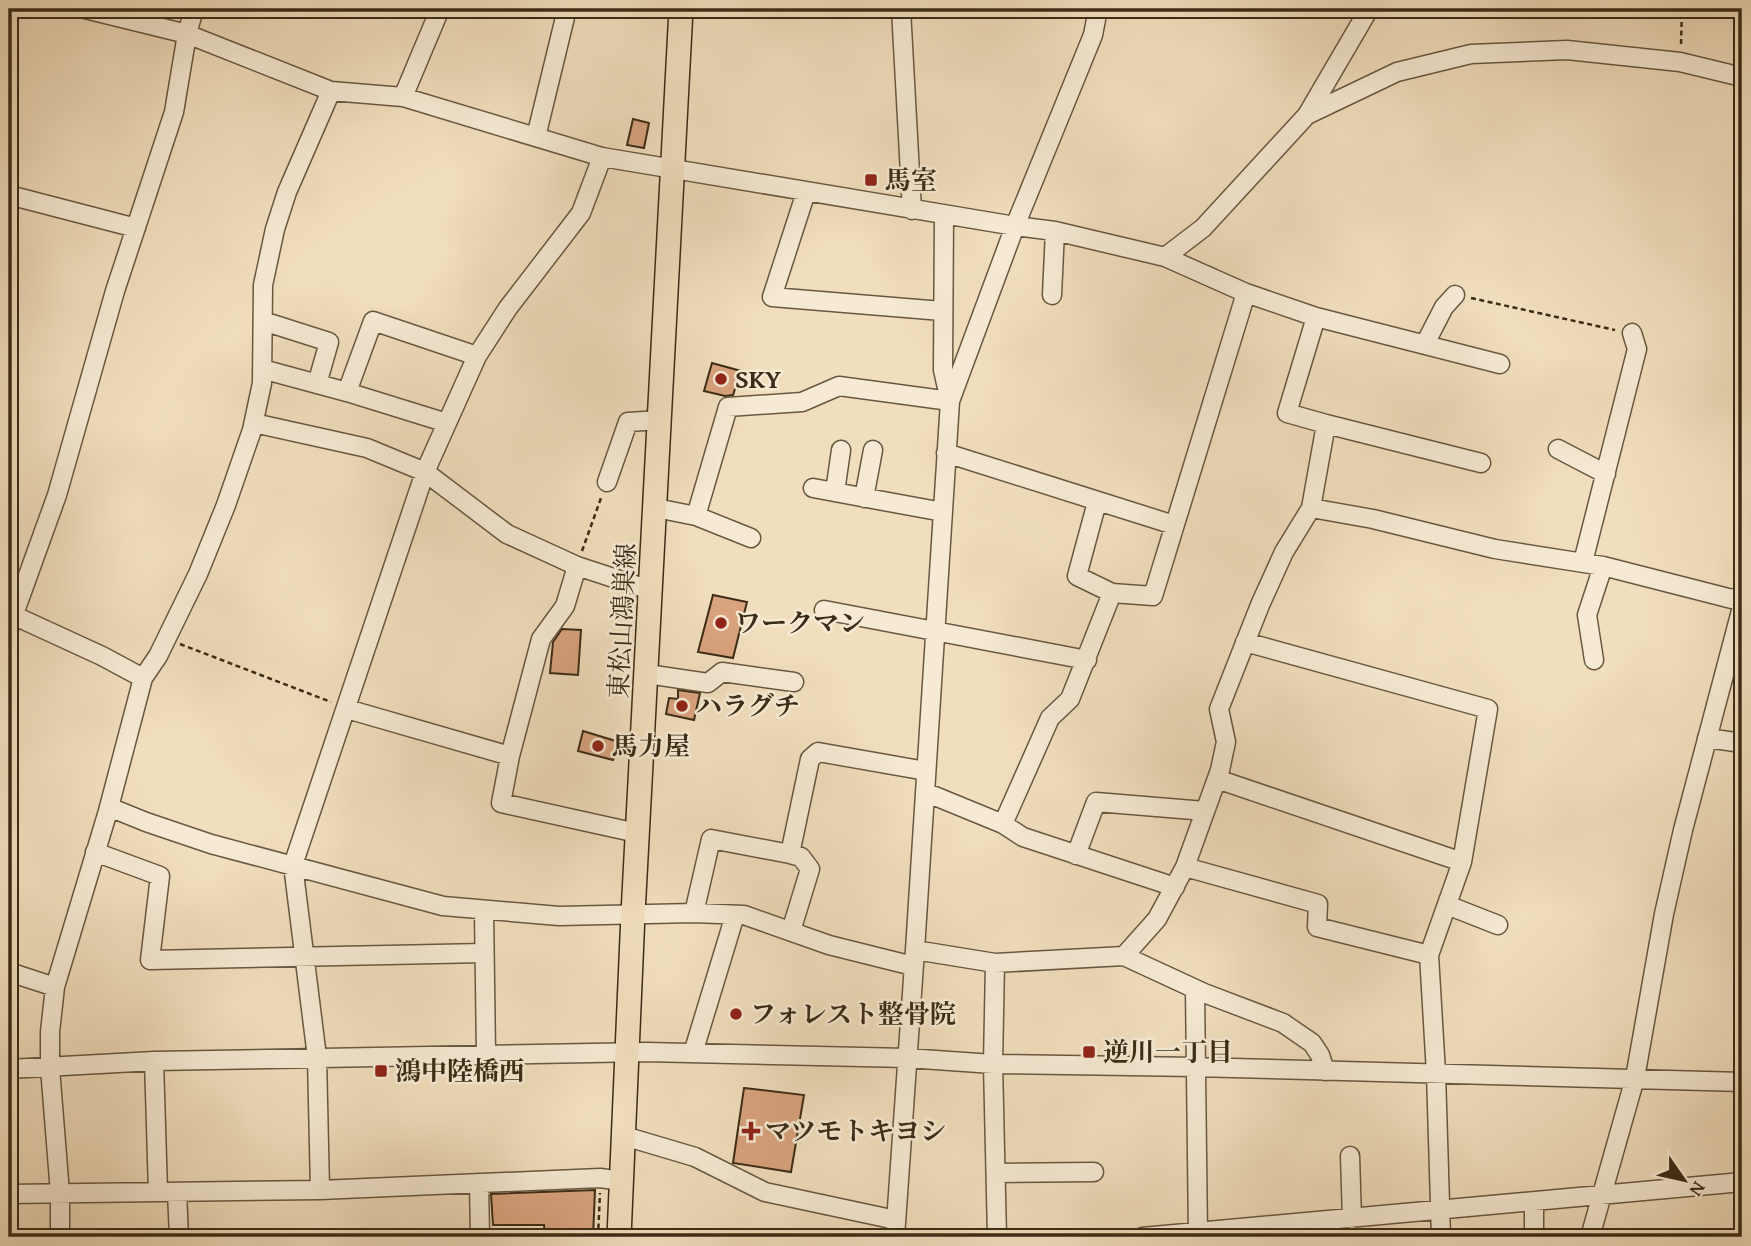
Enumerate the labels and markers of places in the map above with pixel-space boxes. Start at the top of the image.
place label: 馬室 [885,160,937,199]
marker: 馬室 [863,172,879,188]
place label: SKY [735,359,781,398]
marker: SKY [713,371,729,387]
place label: ワークマン [735,603,865,642]
marker: ワークマン [713,615,729,631]
place label: ハラグチ [696,686,800,725]
marker: ハラグチ [674,698,690,714]
place label: 馬力屋 [612,726,690,765]
marker: 馬力屋 [590,738,606,754]
place label: フォレスト整骨院 [750,994,956,1033]
marker: フォレスト整骨院 [728,1006,744,1022]
place label: 逆川一丁目 [1103,1032,1233,1071]
marker: 逆川一丁目 [1081,1044,1097,1060]
place label: 鴻中陸橋西 [395,1051,525,1090]
marker: 鴻中陸橋西 [373,1063,389,1079]
place label: マツモトキヨシ [765,1111,946,1150]
marker: マツモトキヨシ [743,1123,759,1139]

